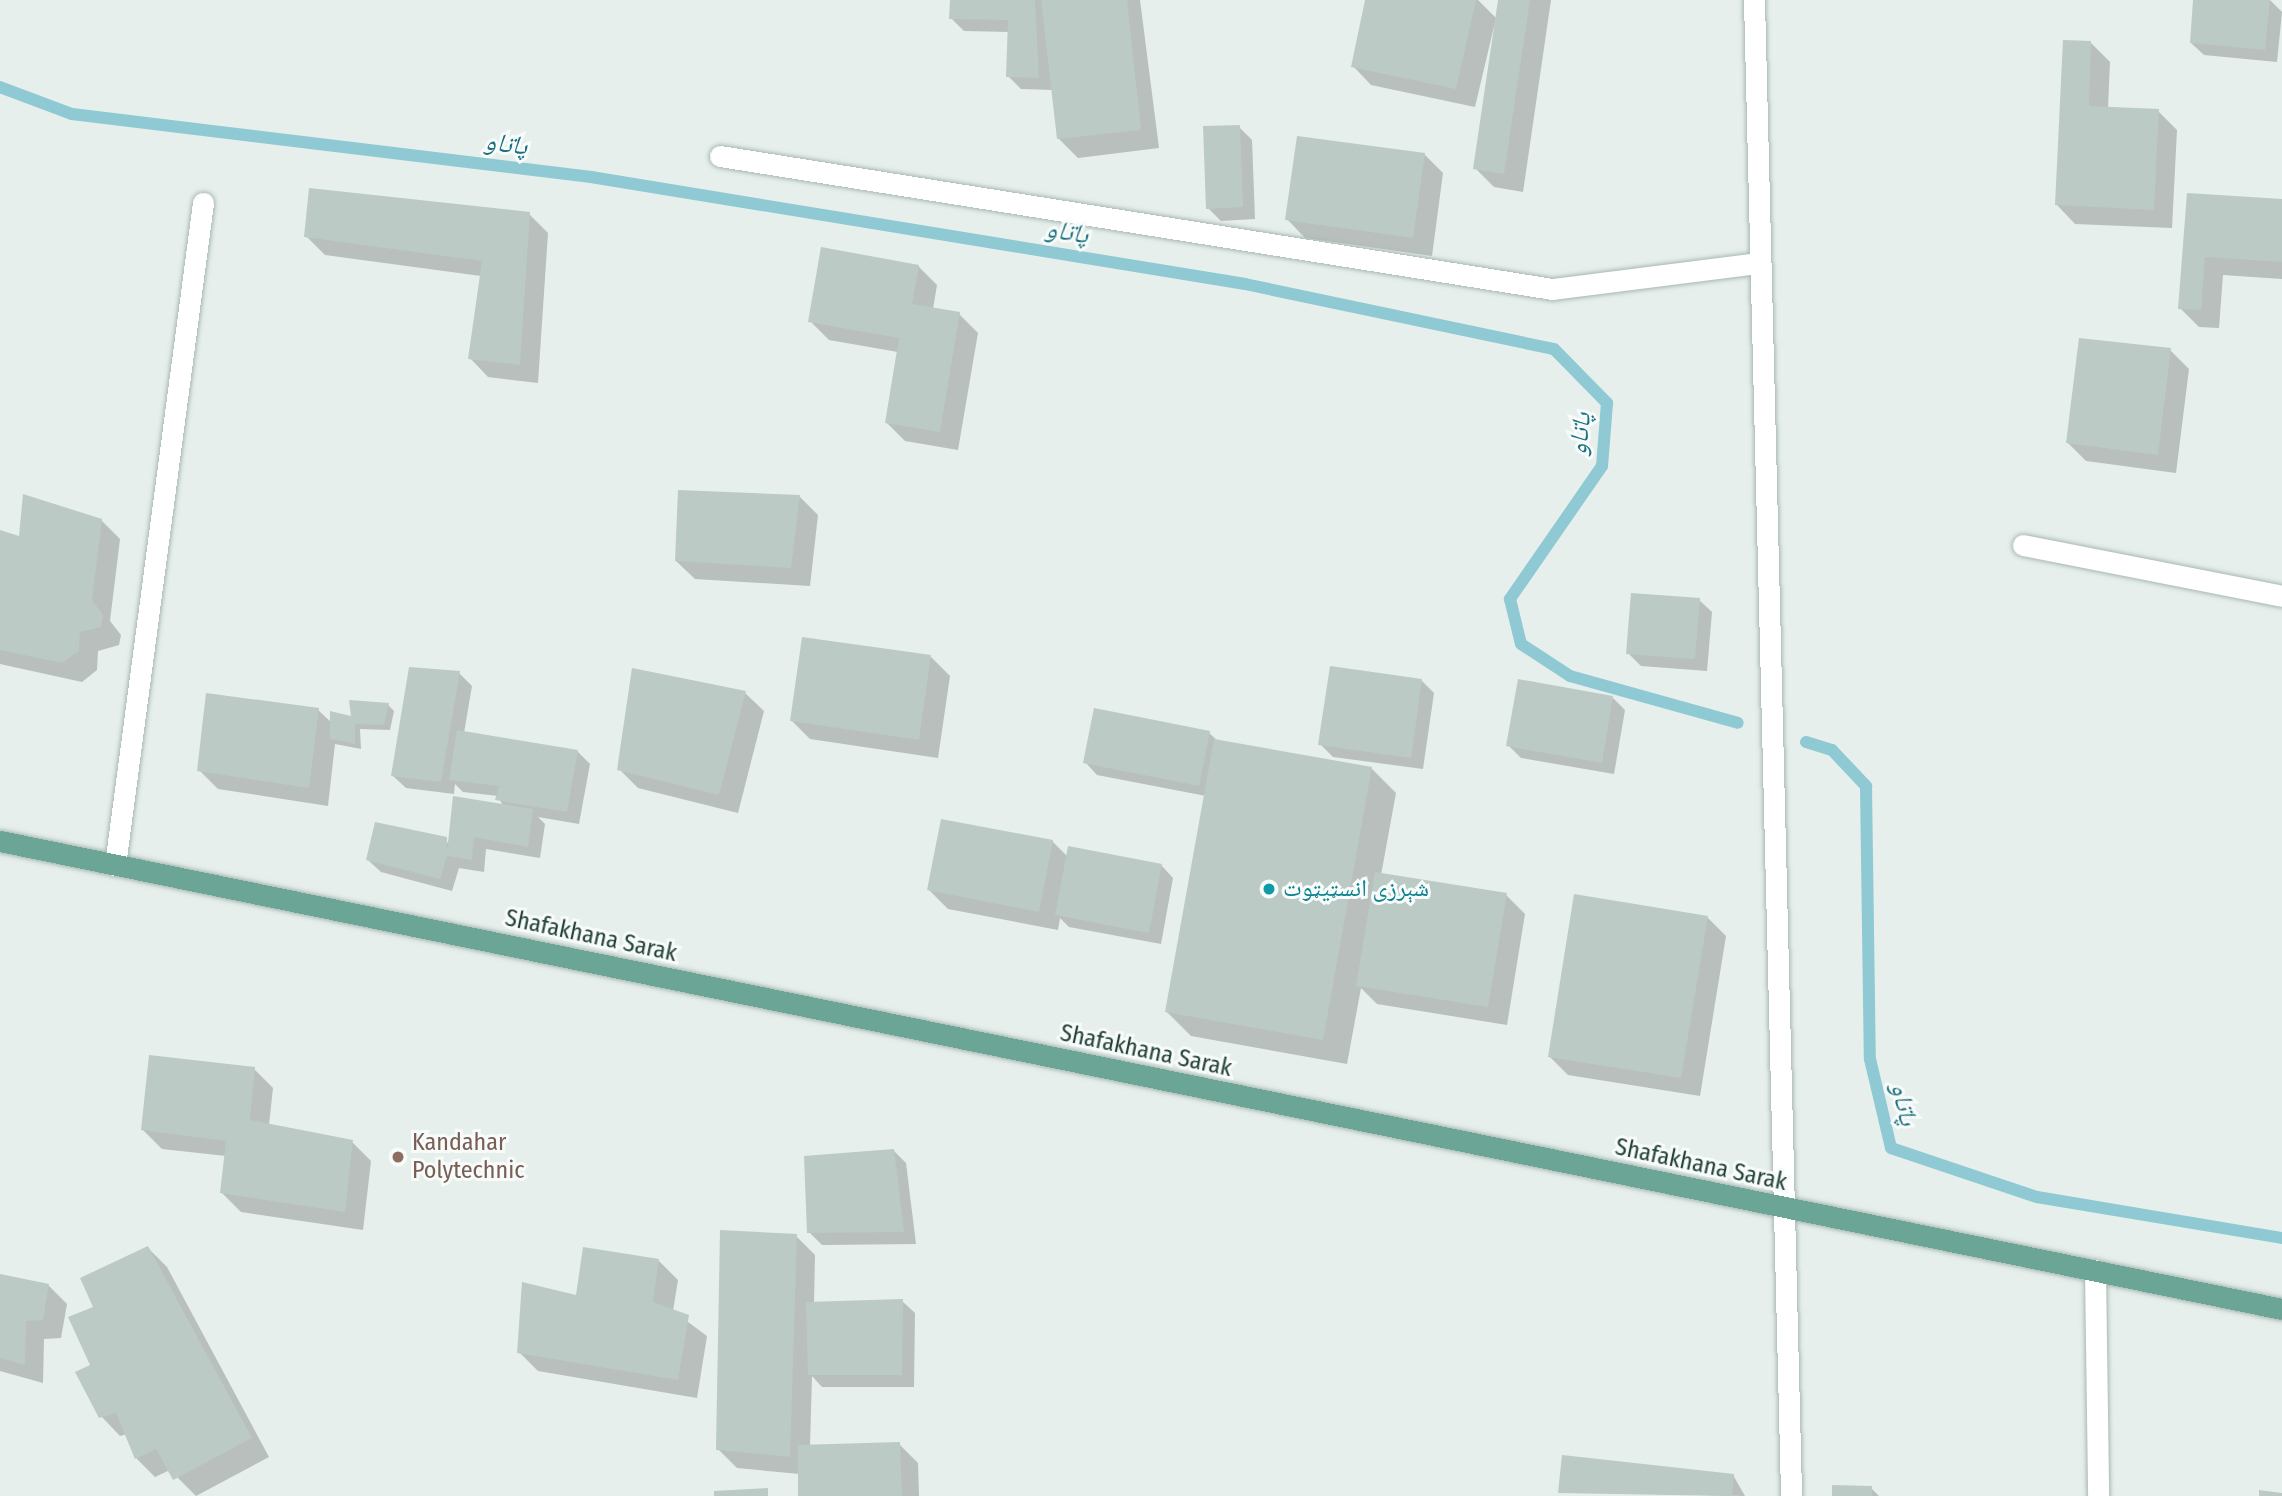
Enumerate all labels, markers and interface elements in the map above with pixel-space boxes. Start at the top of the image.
water label: پاتاو [483,126,529,162]
water label: پاتاو [1043,213,1091,251]
water label: پاتاو [1562,411,1598,457]
place label: شېرزی انسټيټوت [1283,875,1429,903]
marker: شېرزی انسټيټوت [1261,881,1277,897]
street label: Shafakhana Sarak [503,904,679,968]
street label: Shafakhana Sarak [1058,1019,1234,1083]
water label: پاتاو [1884,1079,1924,1129]
place label: Kandahar Polytechnic [412,1129,524,1185]
street label: Shafakhana Sarak [1613,1133,1789,1197]
marker: Kandahar Polytechnic [390,1149,406,1165]

